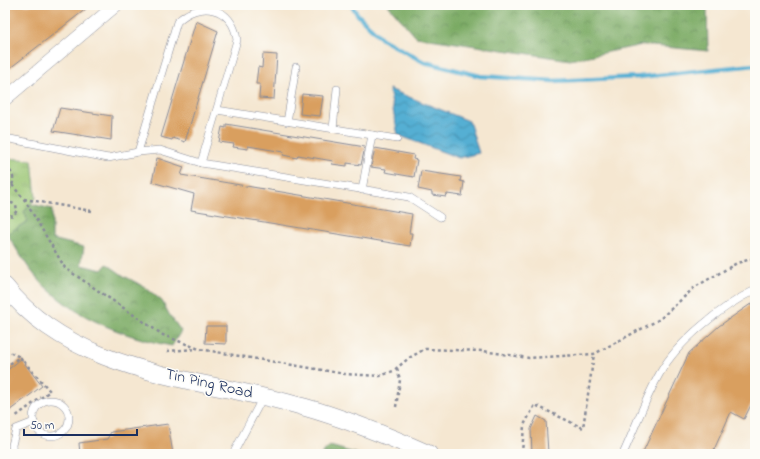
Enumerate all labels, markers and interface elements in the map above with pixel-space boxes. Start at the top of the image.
street label: Tin Ping Road [163,362,255,406]
scale bar [24,411,137,437]
text: 50 m [30,417,54,435]

